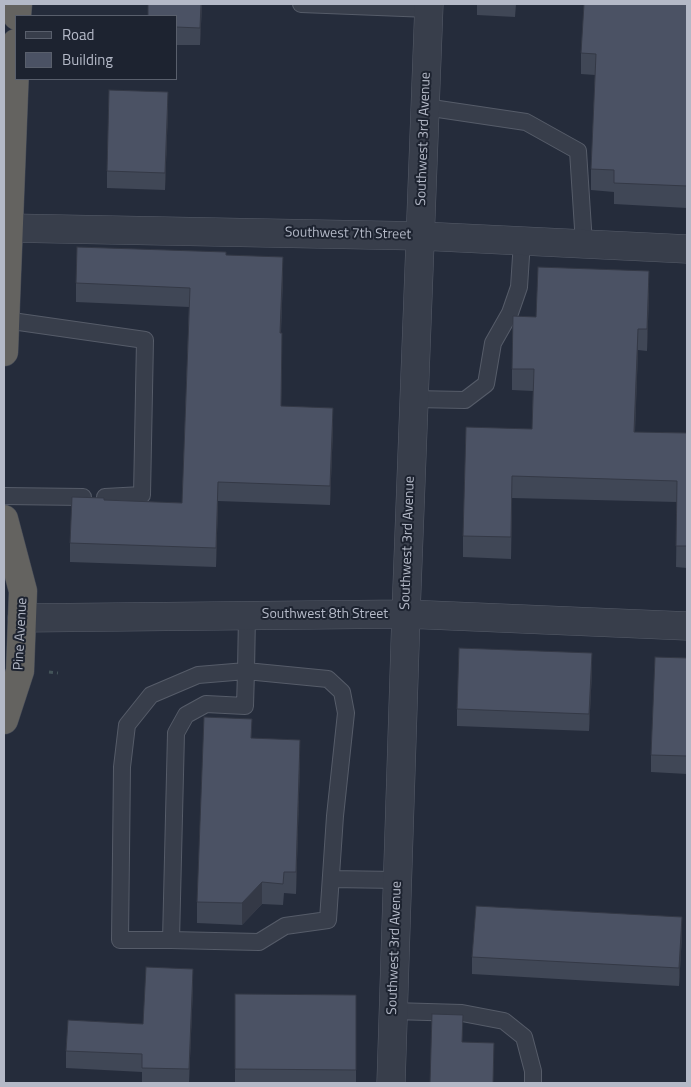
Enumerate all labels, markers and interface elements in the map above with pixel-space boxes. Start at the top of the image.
legend [15,15,178,80]
text: Road [62,23,94,46]
text: Building [62,48,113,71]
street label: Southwest 3rd Avenue [413,72,435,206]
street label: Southwest 7th Street [285,224,411,244]
street label: Southwest 3rd Avenue [397,476,419,610]
street label: Pine Avenue [11,597,31,671]
street label: Southwest 8th Street [262,607,388,623]
street label: Southwest 3rd Avenue [384,881,406,1015]

